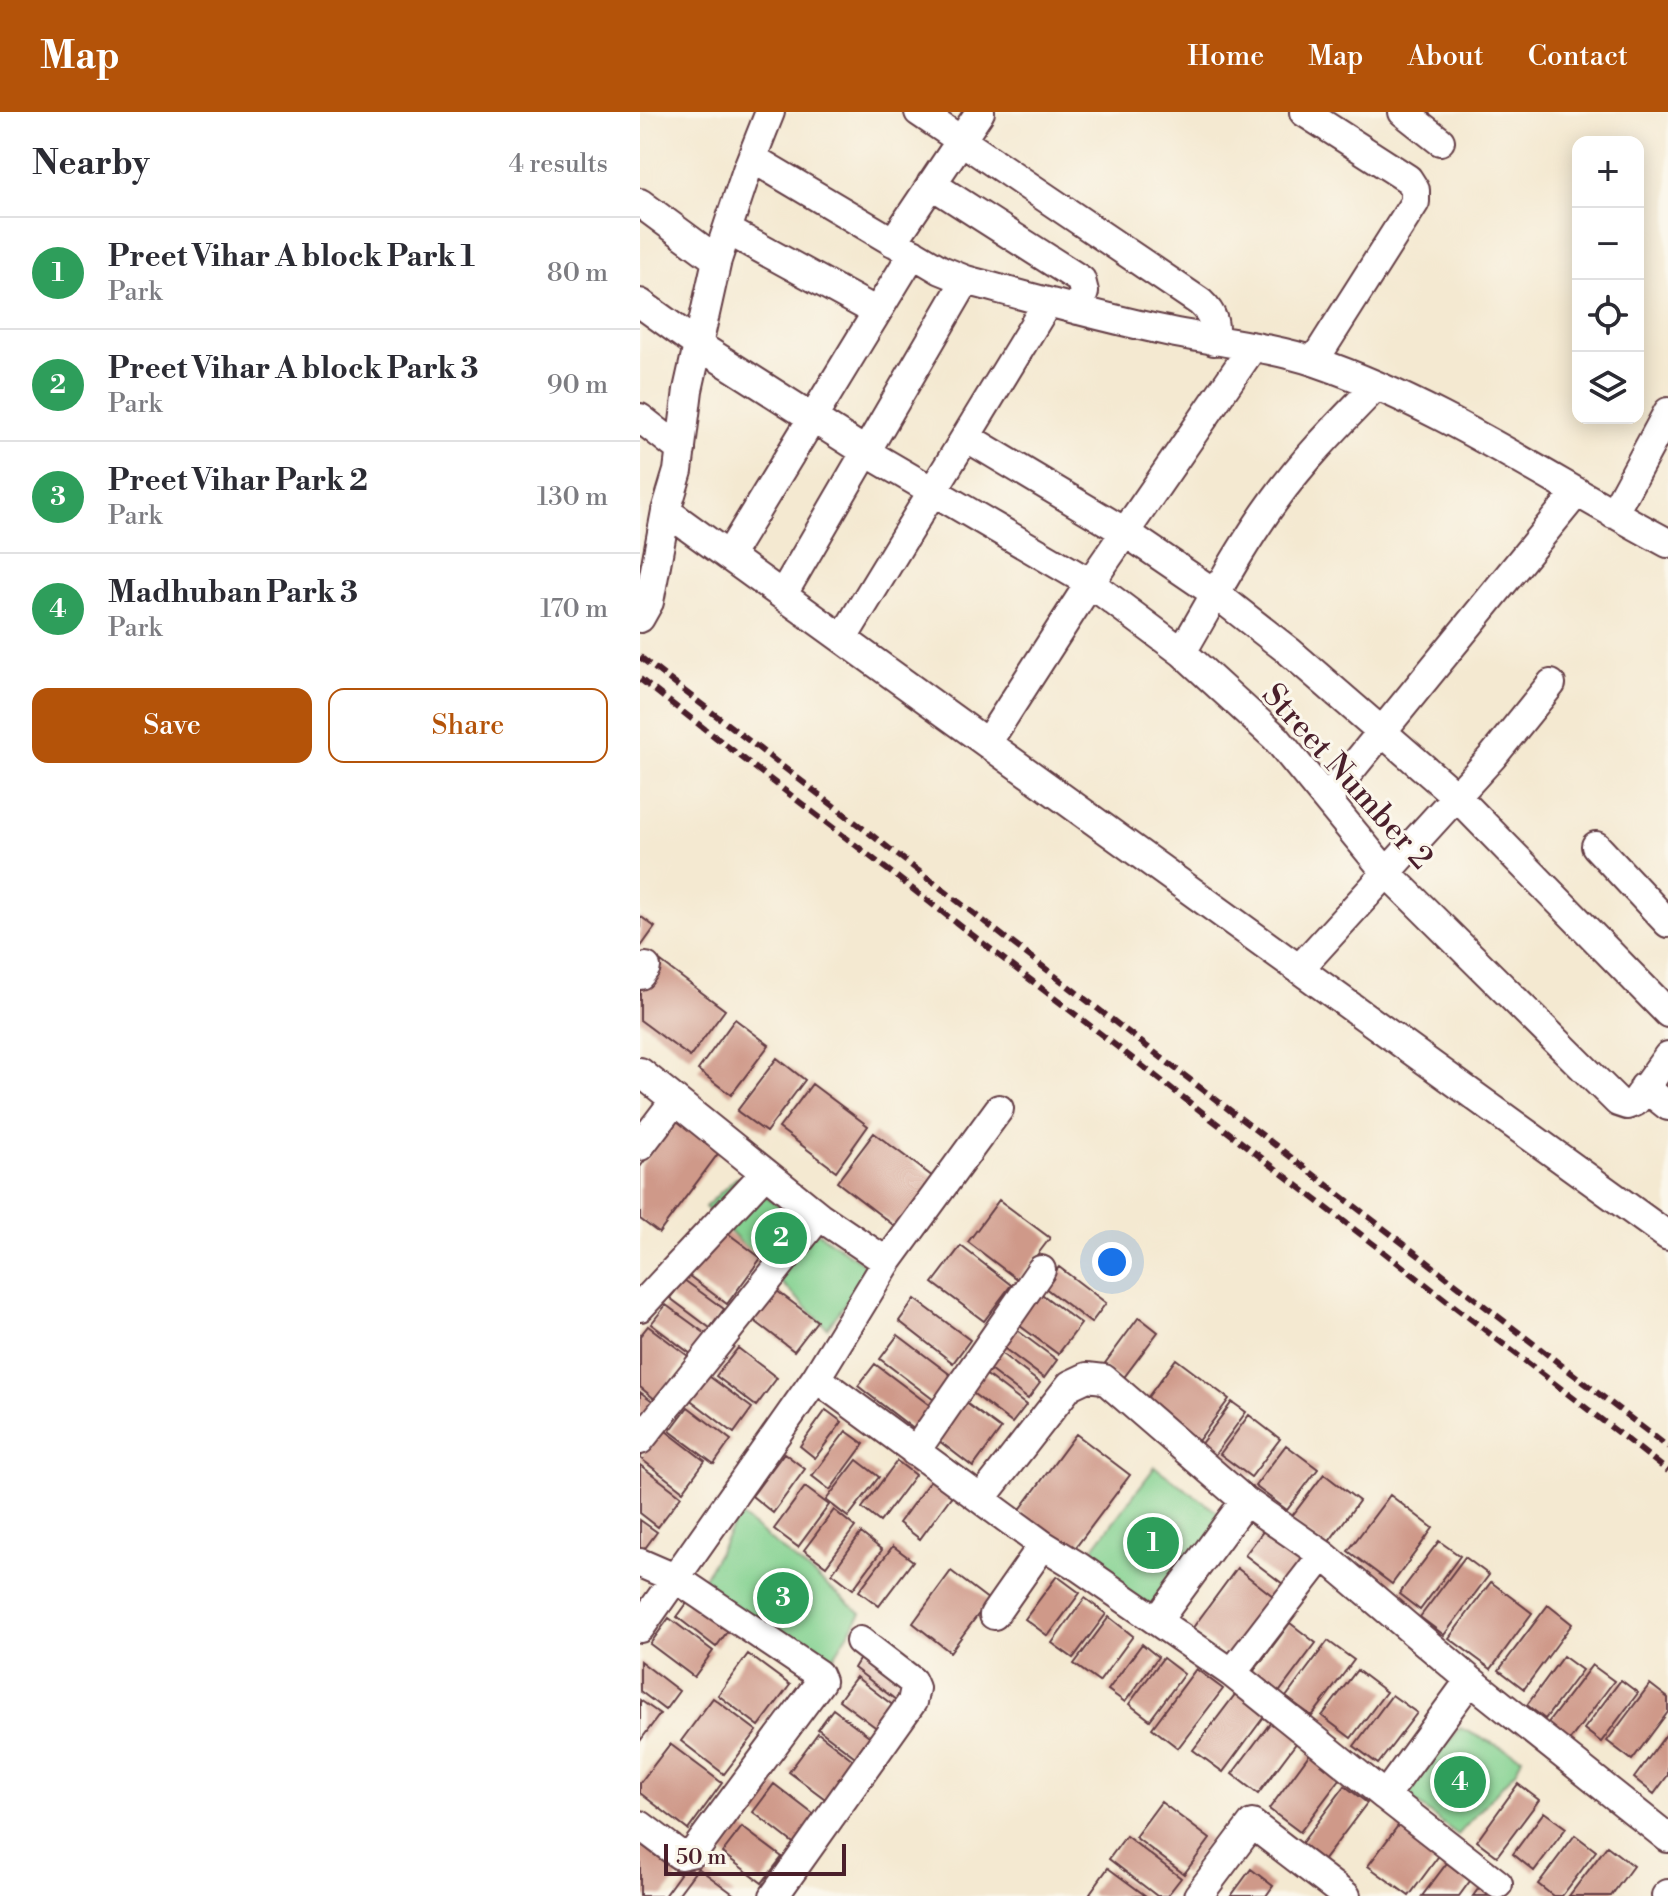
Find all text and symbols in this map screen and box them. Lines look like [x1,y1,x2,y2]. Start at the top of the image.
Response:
text: Map [40,33,120,80]
text: Home [1188,39,1264,74]
text: Map [1308,39,1363,74]
text: About [1407,39,1484,74]
text: Contact [1528,39,1628,74]
map controls [1572,136,1644,424]
button: + [1572,136,1644,208]
text: Nearby [32,143,150,185]
text: 4 results [509,148,608,180]
button: − [1572,208,1644,280]
text: Preet Vihar A block Park 1 [108,238,475,276]
text: 1 [52,257,64,289]
text: 80 m [547,257,608,289]
text: Park [108,276,162,308]
button: locate [1572,280,1644,352]
text: Preet Vihar A block Park 3 [108,350,479,388]
button: layers [1572,352,1644,424]
text: 2 [50,369,66,401]
text: 90 m [547,369,608,401]
text: Park [108,388,162,420]
text: Preet Vihar Park 2 [108,462,368,500]
text: 3 [50,481,66,513]
text: 130 m [537,481,608,513]
text: Park [108,500,162,532]
text: Madhuban Park 3 [108,574,358,612]
text: 4 [49,593,67,625]
text: 170 m [540,593,608,625]
text: Park [108,612,162,644]
street label: Street Number 2 [1253,675,1441,878]
button: Save [32,688,312,763]
button: Share [328,688,608,763]
pin: 2 [755,1208,807,1268]
your location [1092,1242,1132,1282]
pin: 1 [1127,1513,1179,1573]
pin: 3 [757,1568,809,1628]
pin: 4 [1434,1752,1486,1812]
scale bar [664,1840,846,1876]
text: 50 m [676,1844,727,1871]

